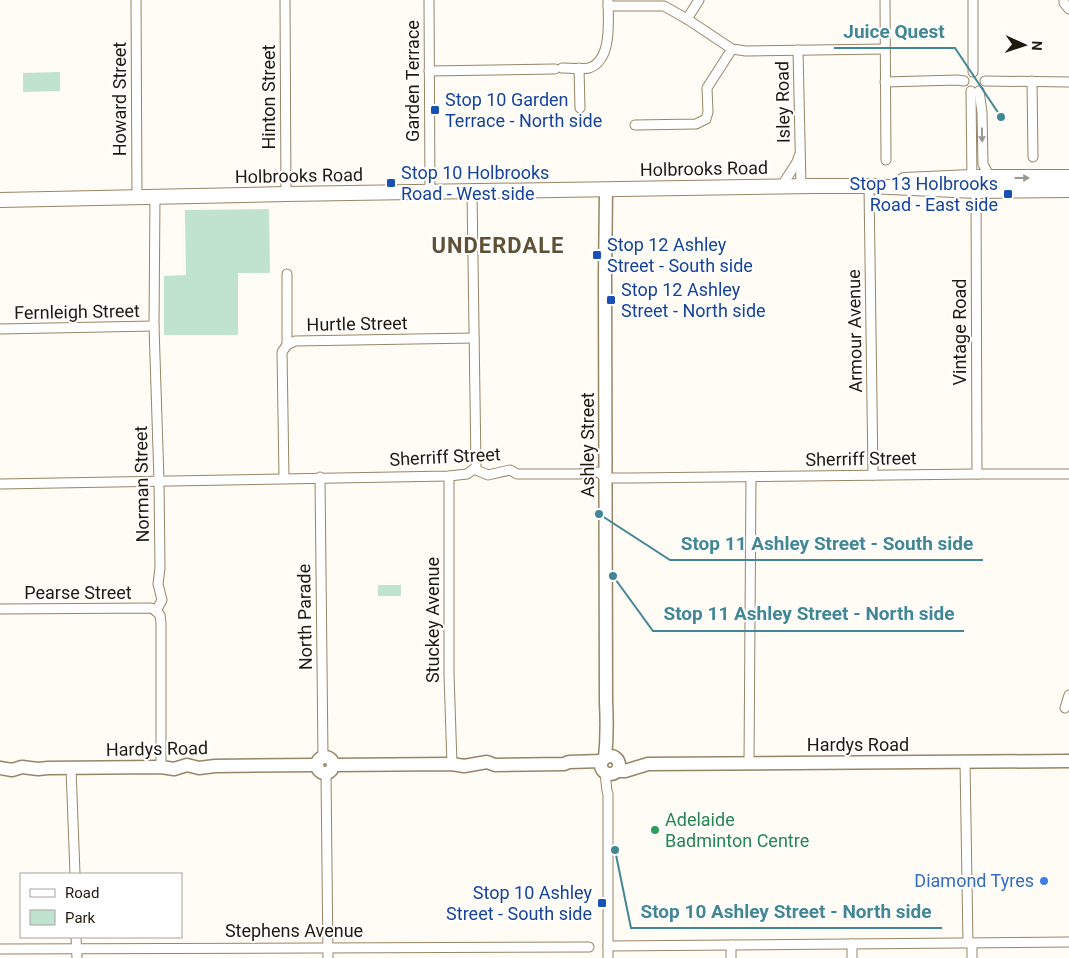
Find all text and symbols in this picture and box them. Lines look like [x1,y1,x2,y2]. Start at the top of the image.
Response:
callout: Juice Quest [834,14,955,48]
street label: Garden Terrace [402,20,423,142]
text: Juice Quest [843,20,945,43]
north arrow [999,20,1049,70]
text: N [1029,40,1045,51]
street label: Howard Street [109,42,130,156]
street label: Hinton Street [258,44,279,150]
street label: Isley Road [771,61,794,143]
place label: Stop 10 Garden Terrace - North side [445,89,602,131]
marker: Stop 10 Garden Terrace - North side [429,104,441,116]
one-way arrow [978,127,986,143]
street label: Holbrooks Road [640,157,768,180]
place label: Stop 10 Holbrooks Road - West side [401,162,549,204]
street label: Holbrooks Road [235,164,363,187]
place label: Stop 13 Holbrooks Road - East side [850,173,998,215]
one-way arrow [1014,174,1030,182]
marker: Stop 10 Holbrooks Road - West side [385,177,397,189]
marker: Stop 13 Holbrooks Road - East side [1002,188,1014,200]
district label: UNDERDALE [432,233,564,258]
place label: Stop 12 Ashley Street - South side [607,234,753,276]
marker: Stop 12 Ashley Street - South side [591,249,603,261]
street label: Armour Avenue [843,269,866,393]
place label: Stop 12 Ashley Street - North side [621,279,766,321]
street label: Vintage Road [949,279,970,385]
marker: Stop 12 Ashley Street - North side [605,294,617,306]
street label: Fernleigh Street [14,300,140,323]
street label: Hurtle Street [306,312,408,335]
street label: Ashley Street [577,392,598,498]
street label: Norman Street [130,425,153,543]
street label: Sherriff Street [389,443,501,470]
street label: Sherriff Street [805,447,917,470]
callout: Stop 11 Ashley Street - South side [670,526,983,560]
text: Stop 11 Ashley Street - South side [681,532,973,555]
street label: Stuckey Avenue [422,557,443,683]
street label: North Parade [293,564,316,670]
street label: Pearse Street [24,582,132,603]
callout: Stop 11 Ashley Street - North side [653,597,964,631]
text: Stop 11 Ashley Street - North side [663,602,955,625]
street label: Hardys Road [807,734,909,755]
street label: Hardys Road [106,737,208,760]
place label: Adelaide Badminton Centre [665,809,809,851]
marker: Adelaide Badminton Centre [649,824,661,836]
place label: Diamond Tyres [914,870,1034,891]
legend [20,873,182,938]
marker: Diamond Tyres [1038,875,1050,887]
place label: Stop 10 Ashley Street - South side [446,882,592,924]
text: Road [65,884,99,902]
callout: Stop 10 Ashley Street - North side [631,894,942,928]
marker: Stop 10 Ashley Street - South side [596,897,608,909]
text: Stop 10 Ashley Street - North side [640,900,932,923]
text: Park [65,909,96,927]
street label: Stephens Avenue [225,920,363,941]

